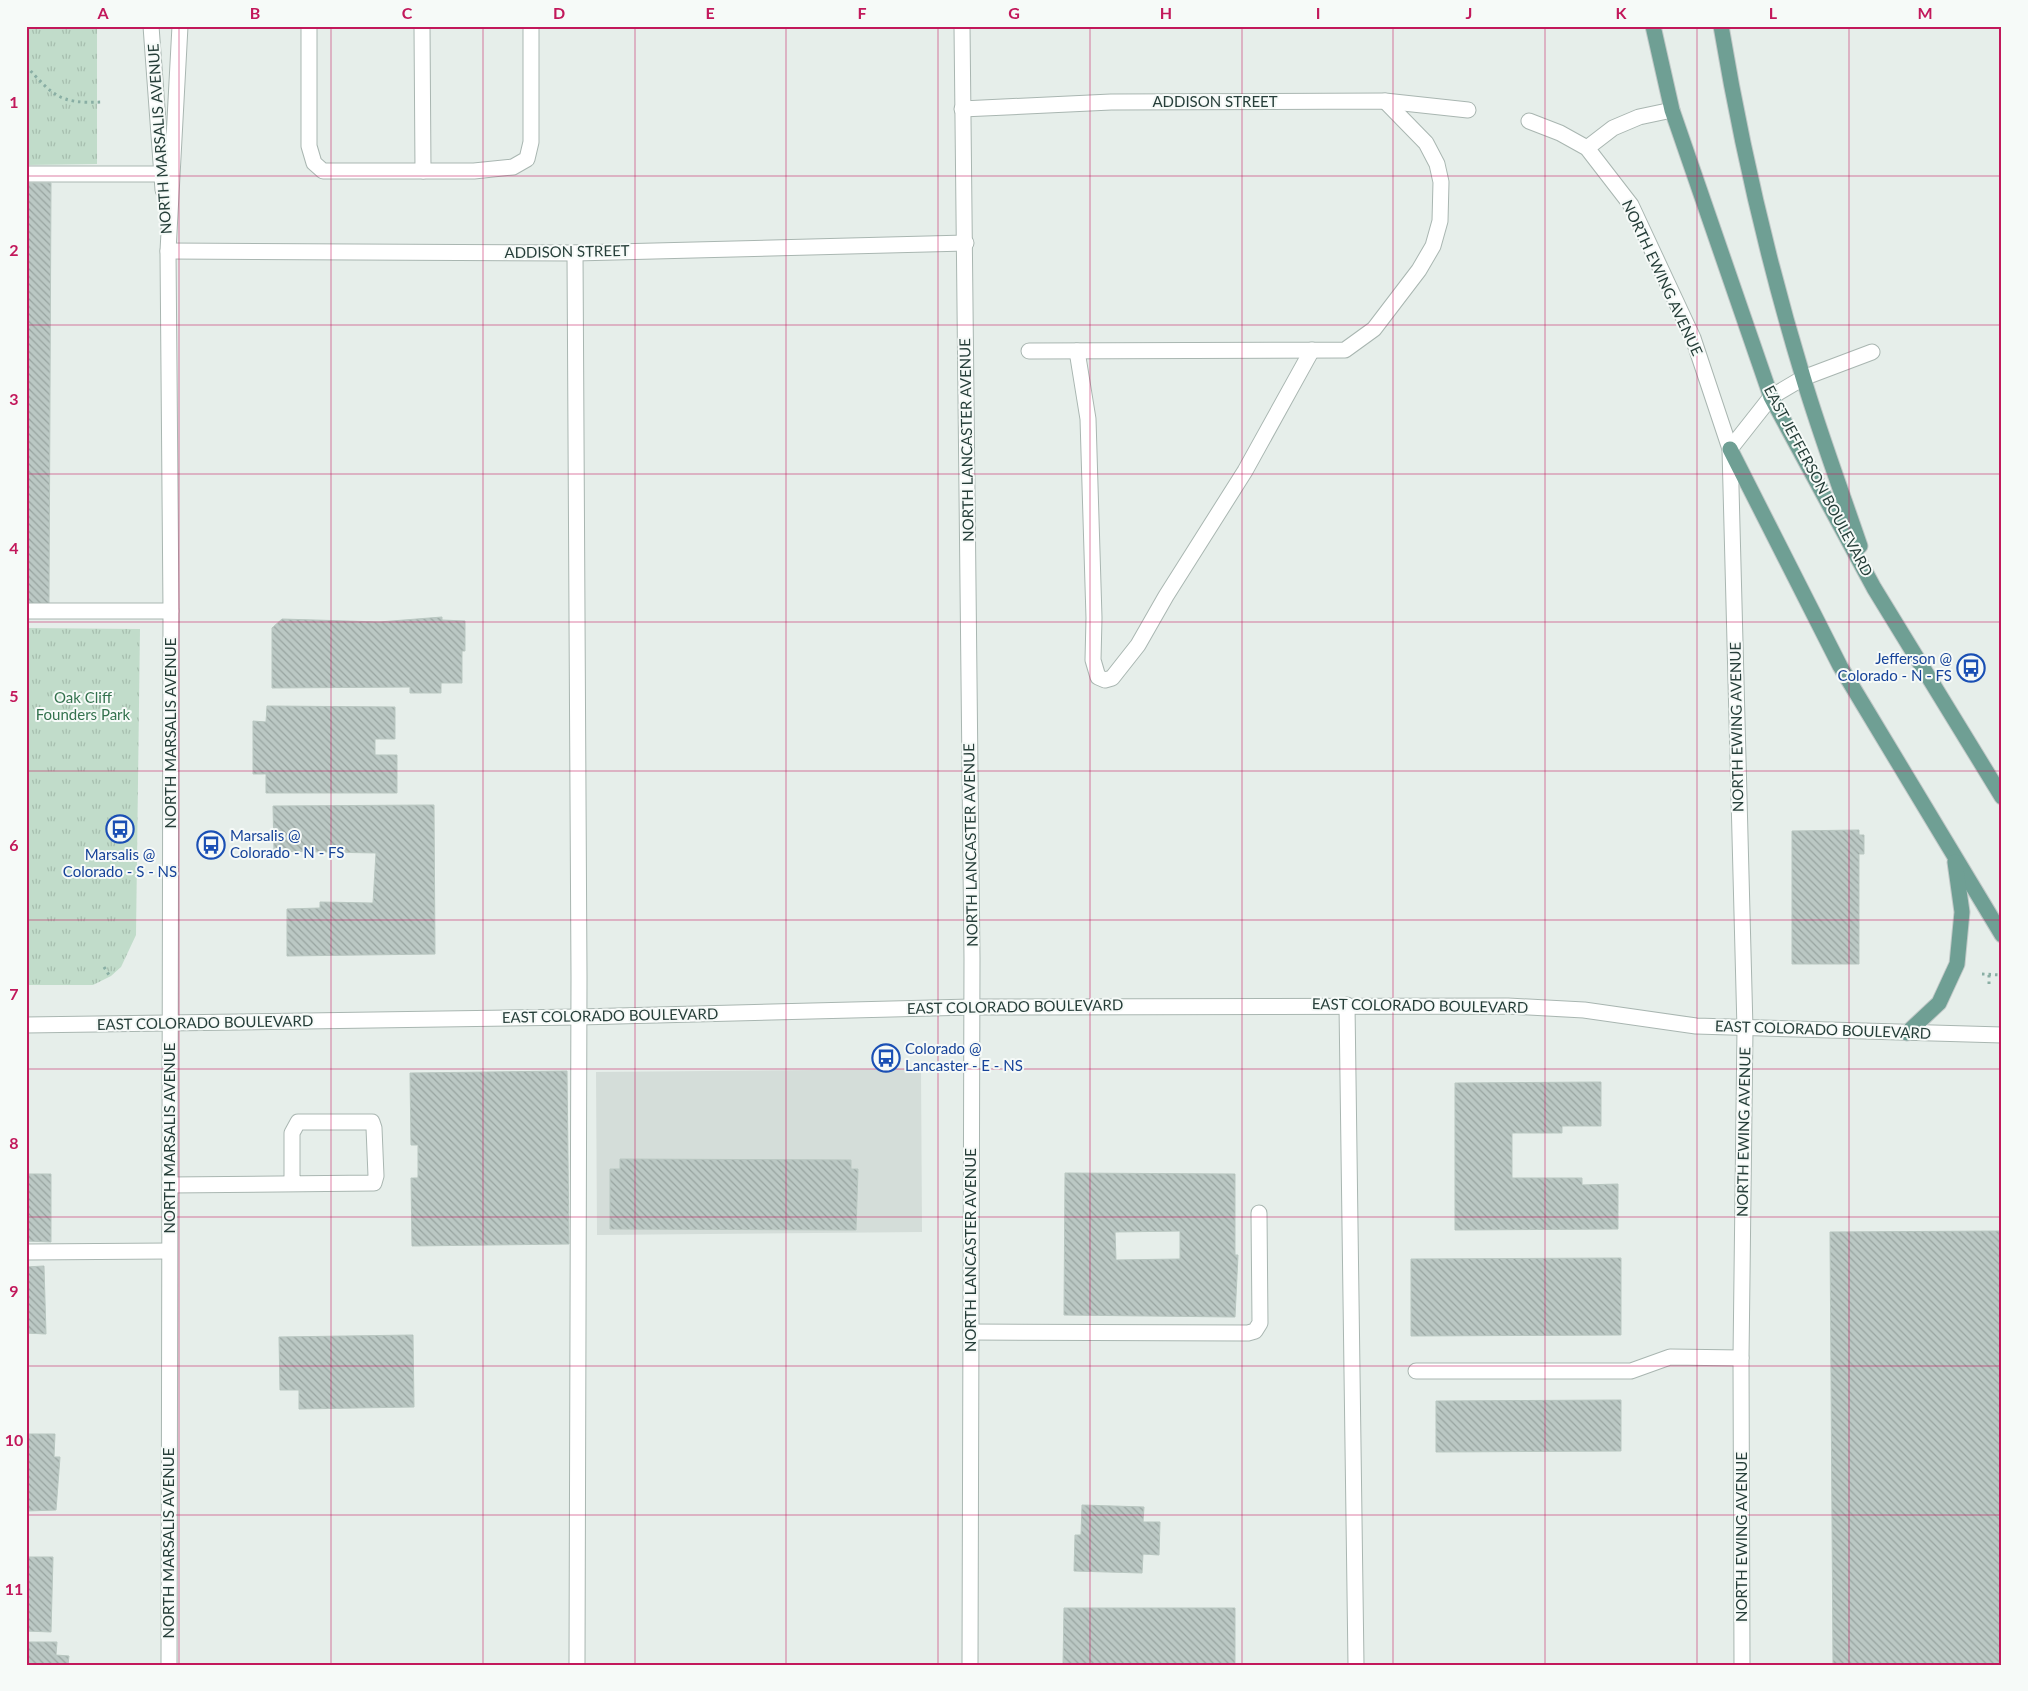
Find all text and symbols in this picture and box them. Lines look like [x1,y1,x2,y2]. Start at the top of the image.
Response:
text: A [96,3,109,22]
text: B [250,3,260,22]
text: C [402,3,413,22]
text: D [553,3,565,22]
text: E [705,3,715,22]
text: F [857,3,867,22]
text: G [1008,3,1020,22]
text: H [1160,3,1172,22]
text: I [1316,3,1320,22]
text: J [1466,3,1472,22]
text: K [1616,3,1628,22]
text: L [1769,3,1778,22]
text: M [1917,3,1933,22]
street label: NORTH MARSALIS AVENUE [143,43,175,235]
text: 1 [9,92,19,111]
street label: ADDISON STREET [1152,92,1278,110]
street label: NORTH EWING AVENUE [1619,197,1707,358]
text: 2 [9,240,19,259]
street label: ADDISON STREET [504,241,630,261]
street label: NORTH LANCASTER AVENUE [955,338,977,542]
street label: EAST JEFFERSON BOULEVARD [1761,382,1877,579]
text: 3 [9,389,19,408]
text: 4 [9,538,19,557]
street label: NORTH MARSALIS AVENUE [161,638,179,828]
street label: NORTH EWING AVENUE [1726,642,1746,812]
place label: Jefferson @ Colorado - N - FS [1838,649,1952,684]
bus stop icon: Jefferson @ Colorado - N - FS [1956,653,1986,683]
text: 5 [9,686,19,705]
park label: Oak Cliff Founders Park [36,688,131,723]
street label: NORTH LANCASTER AVENUE [959,743,981,947]
bus stop icon: Marsalis @ Colorado - S - NS [105,814,135,844]
place label: Marsalis @ Colorado - N - FS [230,826,344,861]
bus stop icon: Marsalis @ Colorado - N - FS [196,830,226,860]
text: 6 [9,835,19,854]
place label: Marsalis @ Colorado - S - NS [63,845,177,880]
text: 7 [9,984,19,1003]
street label: EAST COLORADO BOULEVARD [1312,994,1528,1016]
street label: EAST COLORADO BOULEVARD [907,995,1123,1017]
street label: EAST COLORADO BOULEVARD [502,1004,718,1026]
street label: EAST COLORADO BOULEVARD [97,1011,313,1033]
street label: EAST COLORADO BOULEVARD [1715,1016,1932,1042]
place label: Colorado @ Lancaster - E - NS [905,1039,1023,1074]
street label: NORTH MARSALIS AVENUE [160,1043,178,1233]
bus stop icon: Colorado @ Lancaster - E - NS [871,1043,901,1073]
street label: NORTH EWING AVENUE [1733,1047,1753,1217]
text: 8 [9,1133,19,1152]
street label: NORTH LANCASTER AVENUE [961,1148,979,1352]
text: 9 [9,1281,19,1300]
text: 10 [5,1430,23,1449]
street label: NORTH MARSALIS AVENUE [159,1448,177,1638]
street label: NORTH EWING AVENUE [1732,1452,1750,1622]
text: 11 [5,1579,23,1598]

